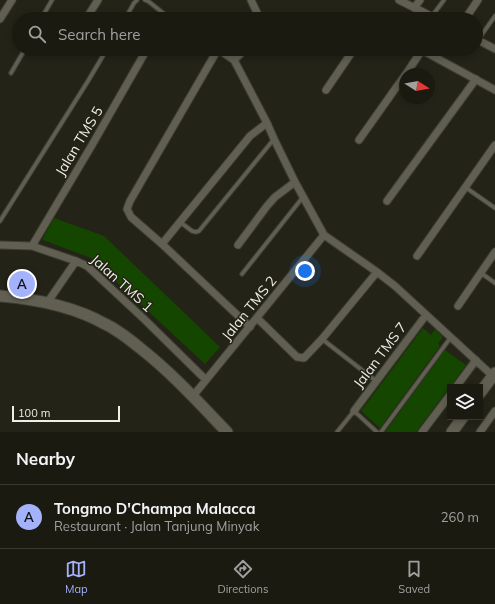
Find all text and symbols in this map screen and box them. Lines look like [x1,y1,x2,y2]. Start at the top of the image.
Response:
search box [12,12,483,56]
icon: search [26,23,48,45]
text: Search here [58,25,140,44]
north arrow [399,68,435,104]
street label: Jalan TMS 5 [51,103,107,179]
street label: Jalan TMS 1 [87,250,157,316]
your location [295,261,315,281]
pin: A [9,269,35,299]
street label: Jalan TMS 2 [218,272,280,344]
street label: Jalan TMS 7 [349,318,411,392]
map controls [447,384,483,420]
button: layers [447,384,483,420]
scale bar [12,404,120,423]
text: 100 m [18,406,50,420]
text: Nearby [16,448,75,469]
text: Tongmo D'Champa Malacca [54,499,256,518]
text: A [24,509,34,525]
text: 260 m [441,509,479,525]
text: Restaurant · Jalan Tanjung Minyak [54,518,259,534]
tab: Map [65,558,88,596]
tab: Directions [218,558,268,596]
tab: Saved [398,558,430,596]

